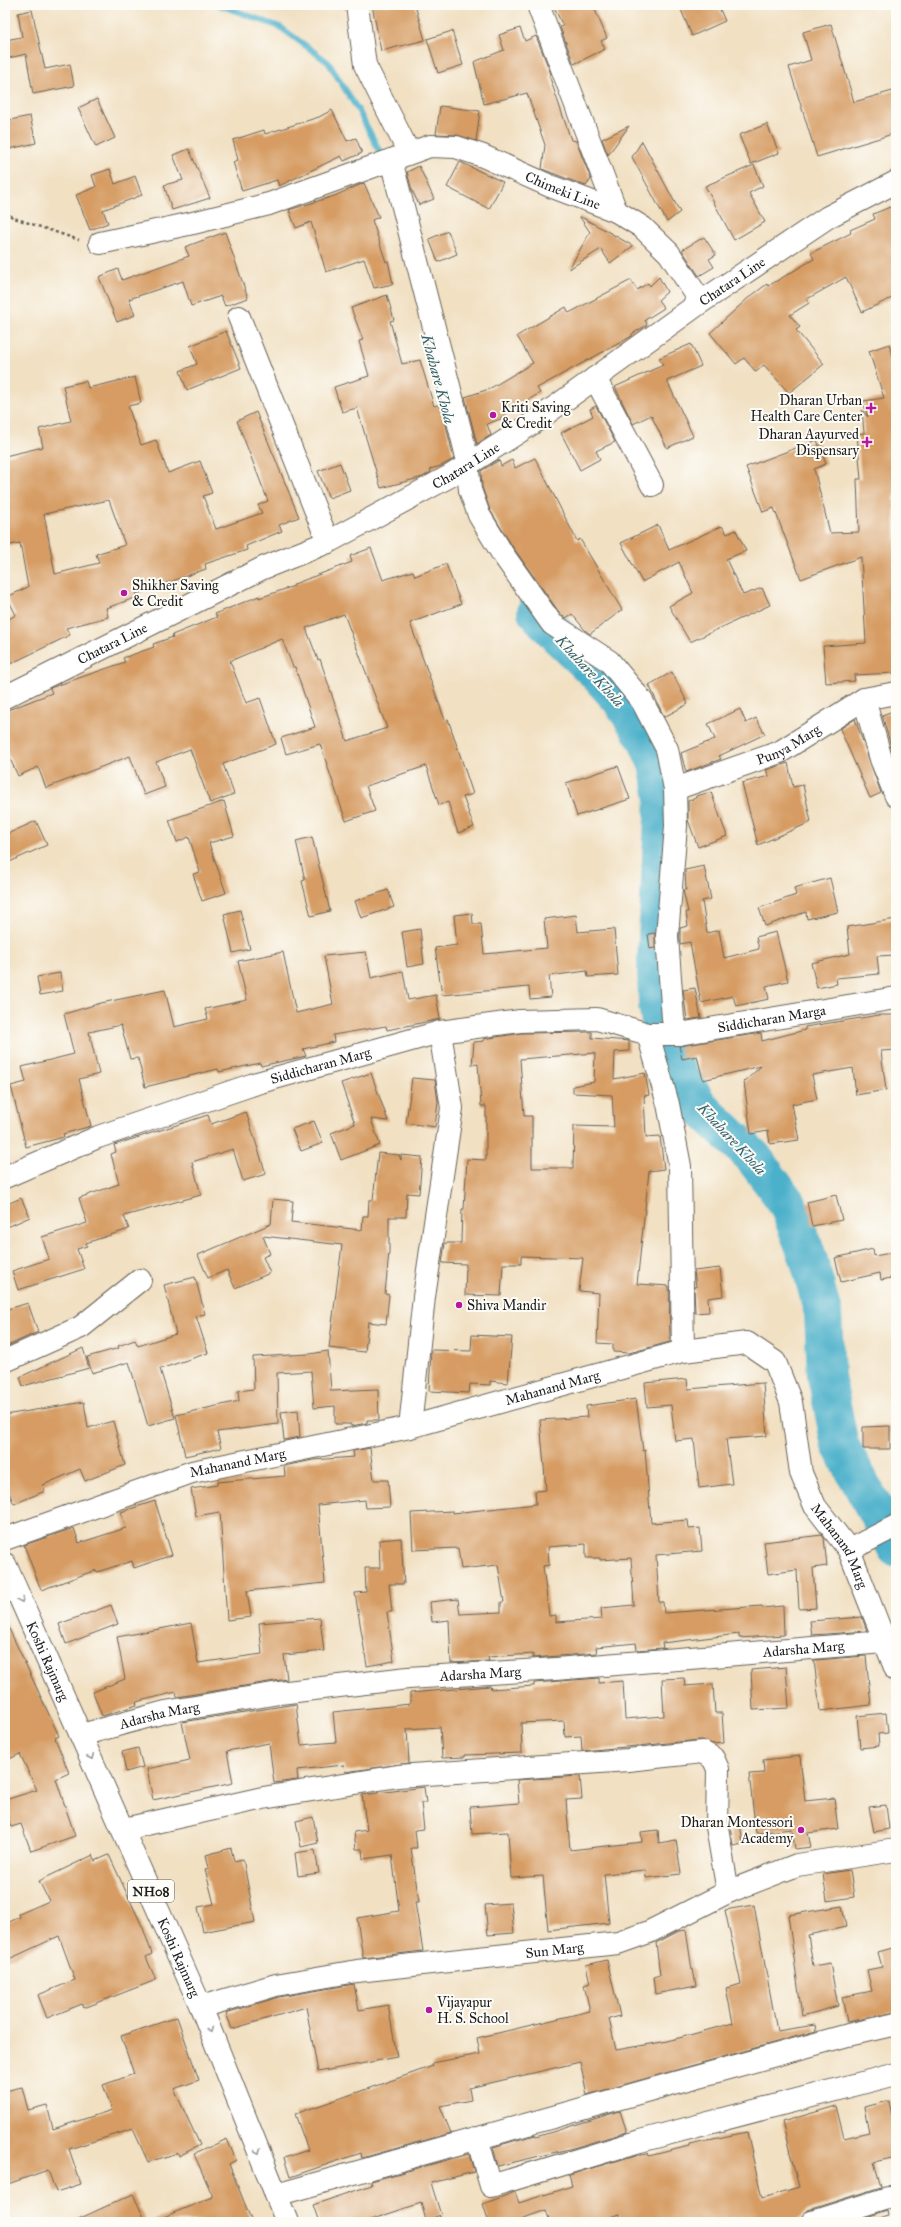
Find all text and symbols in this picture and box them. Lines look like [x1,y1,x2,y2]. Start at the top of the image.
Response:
street label: Chimeki Line [522,168,603,213]
street label: Chatara Line [696,253,769,310]
water label: Khahare Khola [417,331,459,426]
place label: Dharan Urban Health Care Center [750,392,863,425]
place label: Kriti Saving & Credit [501,399,571,432]
marker: Dharan Urban Health Care Center [865,402,877,414]
marker: Kriti Saving & Credit [488,410,498,420]
place label: Dharan Aayurved Dispensary [759,426,859,459]
marker: Dharan Aayurved Dispensary [862,437,872,447]
street label: Chatara Line [429,439,503,493]
place label: Shikher Saving & Credit [132,577,219,610]
marker: Shikher Saving & Credit [119,588,129,598]
street label: Chatara Line [75,619,150,668]
water label: Khahare Khola [551,630,628,711]
street label: Punya Marg [754,721,824,769]
street label: Siddicharan Marga [717,1002,827,1036]
street label: Siddicharan Marg [269,1044,373,1088]
water label: Khahare Khola [693,1098,770,1179]
place label: Shiva Mandir [467,1297,547,1314]
marker: Shiva Mandir [454,1300,464,1310]
street label: Mahanand Marg [503,1366,602,1409]
street label: Mahanand Marg [188,1445,287,1481]
street label: Mahanand Marg [807,1500,871,1591]
one-way arrow [16,1596,24,1603]
street label: Koshi Rajmarg [22,1619,73,1704]
street label: Adarsha Marg [761,1637,845,1661]
street label: Adarsha Marg [438,1663,522,1685]
street label: Adarsha Marg [117,1698,201,1733]
one-way arrow [86,1753,94,1760]
place label: Dharan Montessori Academy [680,1814,793,1847]
marker: Dharan Montessori Academy [796,1825,806,1835]
road number: NH08 [128,1880,174,1902]
street label: Koshi Rajmarg [153,1915,204,2000]
street label: Sun Marg [525,1939,585,1962]
place label: Vijayapur H. S. School [436,1994,509,2027]
marker: Vijayapur H. S. School [424,2005,434,2015]
one-way arrow [206,2027,214,2034]
one-way arrow [254,2147,262,2154]

